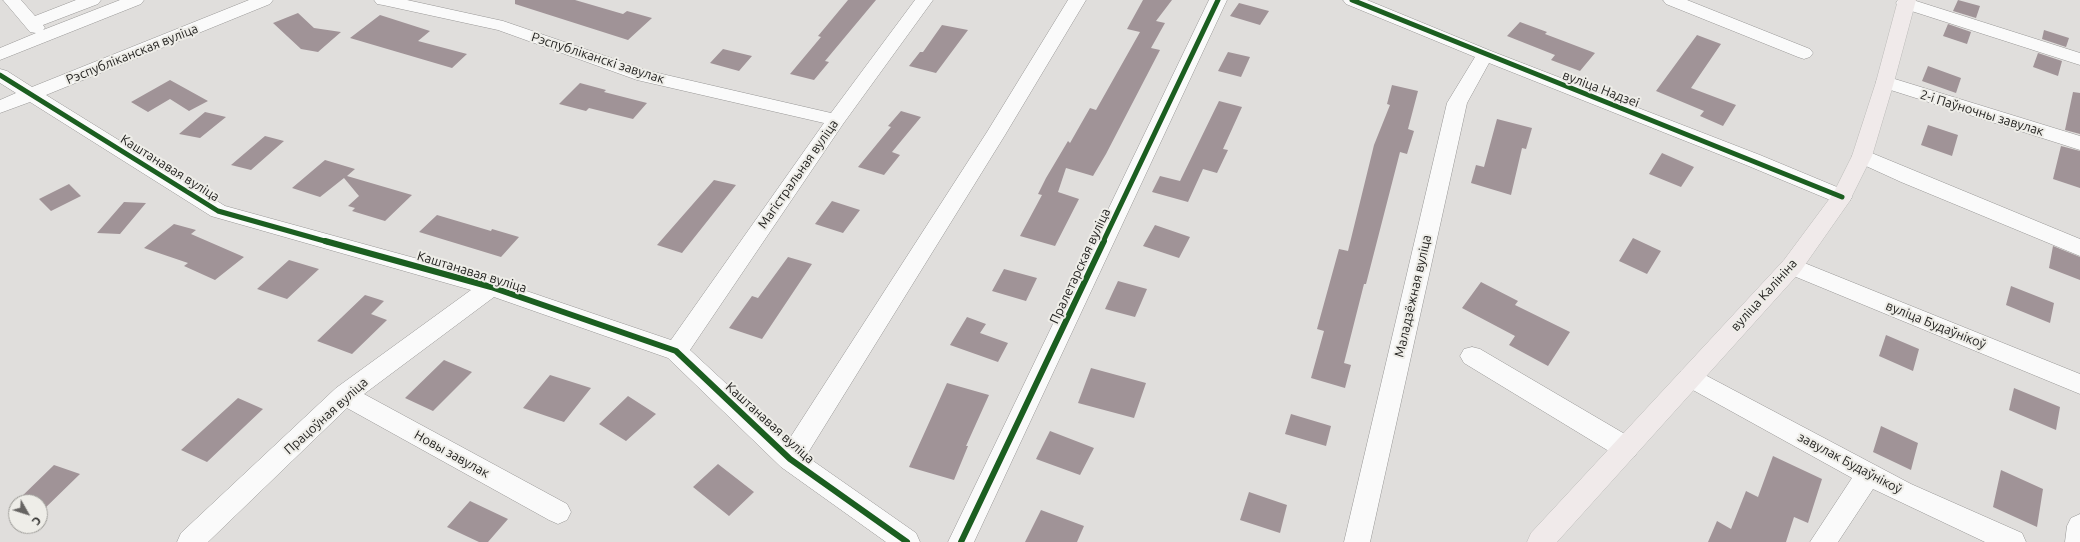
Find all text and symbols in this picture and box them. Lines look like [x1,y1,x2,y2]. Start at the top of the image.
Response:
street label: Рэспубліканская вуліца [64,20,200,88]
street label: Рэспубліканскі завулак [529,29,667,87]
street label: вуліца Надзеі [1560,67,1642,111]
street label: 2-і Паўночны завулак [1918,87,2046,139]
street label: Магістральная вуліца [754,117,842,231]
street label: Каштанавая вуліца [118,131,222,205]
street label: Пралетарская вуліца [1046,206,1114,326]
street label: Маладзёжная вуліца [1391,233,1435,359]
street label: Каштанавая вуліца [415,248,529,296]
street label: вуліца Калініна [1728,256,1800,334]
street label: вуліца Будаўнікоў [1884,298,1988,352]
street label: Працоўная вуліца [281,374,371,458]
street label: Каштанавая вуліца [722,379,818,467]
street label: Новы завулак [412,427,492,481]
street label: завулак Будаўнікоў [1795,429,1905,497]
north arrow [8,494,48,534]
text: С [30,514,43,527]

